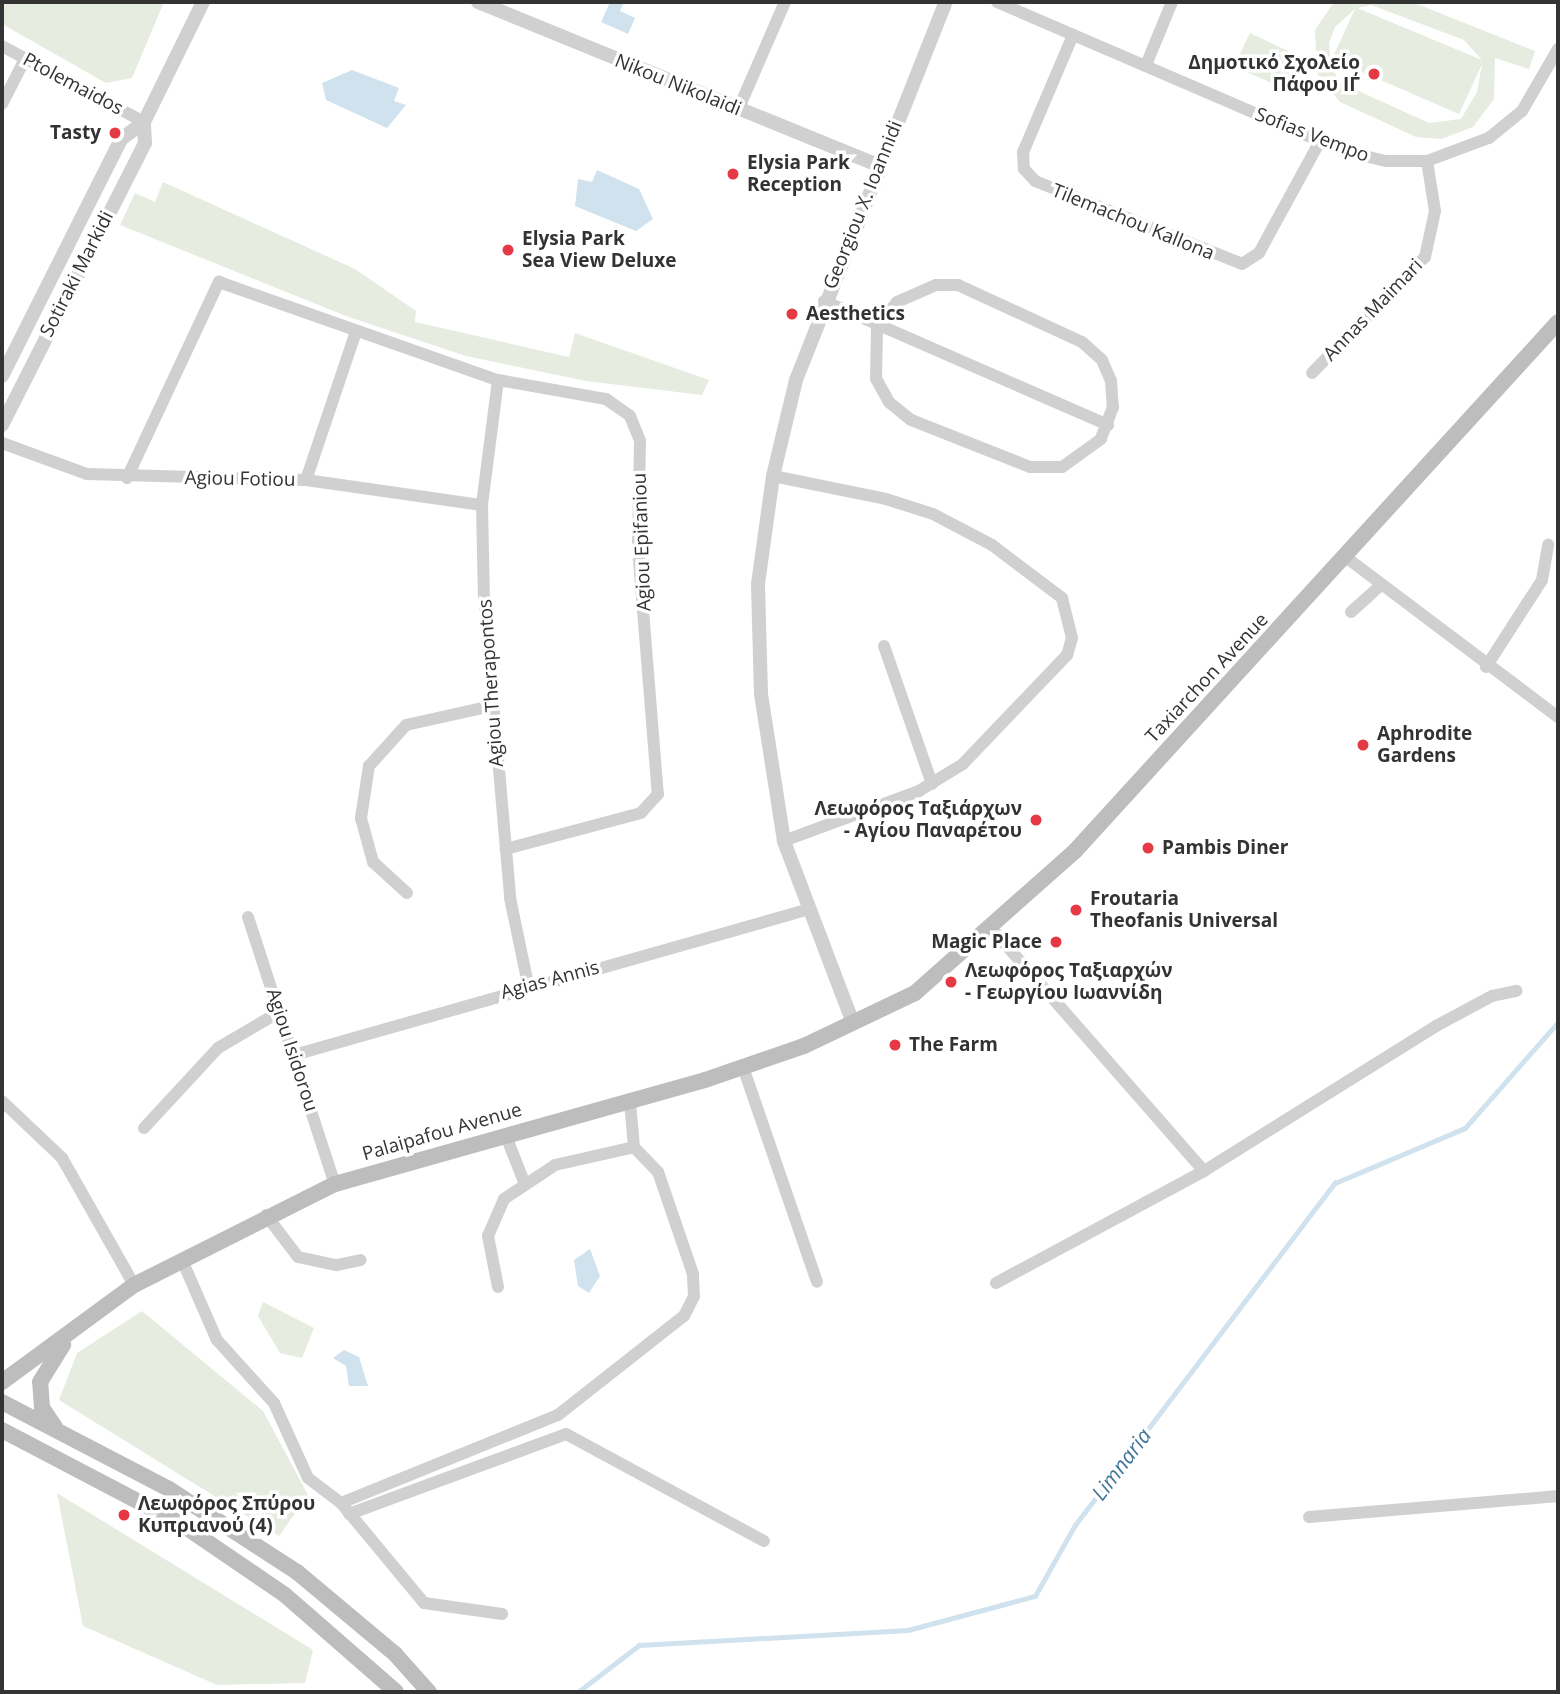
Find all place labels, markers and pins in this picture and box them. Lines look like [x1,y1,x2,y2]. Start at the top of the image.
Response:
place label: Δημοτικό Σχολείο Πάφου ΙΓ΄ [1188,52,1360,96]
marker: Δημοτικό Σχολείο Πάφου ΙΓ΄ [1366,66,1382,82]
place label: Tasty [50,122,101,144]
marker: Tasty [107,125,123,141]
place label: Elysia Park Reception [747,152,850,196]
marker: Elysia Park Reception [725,166,741,182]
place label: Elysia Park Sea View Deluxe [522,228,676,272]
marker: Elysia Park Sea View Deluxe [500,242,516,258]
place label: Aesthetics [806,303,905,325]
marker: Aesthetics [784,306,800,322]
place label: Aphrodite Gardens [1377,723,1472,767]
marker: Aphrodite Gardens [1355,737,1371,753]
place label: Λεωφόρος Ταξιάρχων - Αγίου Παναρέτου [815,798,1022,842]
marker: Λεωφόρος Ταξιάρχων - Αγίου Παναρέτου [1028,812,1044,828]
place label: Pambis Diner [1162,837,1288,859]
marker: Pambis Diner [1140,840,1156,856]
place label: Froutaria Theofanis Universal [1090,888,1278,932]
marker: Froutaria Theofanis Universal [1068,902,1084,918]
place label: Magic Place [931,931,1042,953]
marker: Magic Place [1048,934,1064,950]
place label: Λεωφόρος Ταξιαρχών - Γεωργίου Ιωαννίδη [965,960,1172,1004]
marker: Λεωφόρος Ταξιαρχών - Γεωργίου Ιωαννίδη [943,974,959,990]
place label: The Farm [909,1034,998,1056]
marker: The Farm [887,1037,903,1053]
place label: Λεωφόρος Σπύρου Κυπριανού (4) [138,1493,315,1537]
marker: Λεωφόρος Σπύρου Κυπριανού (4) [116,1507,132,1523]

